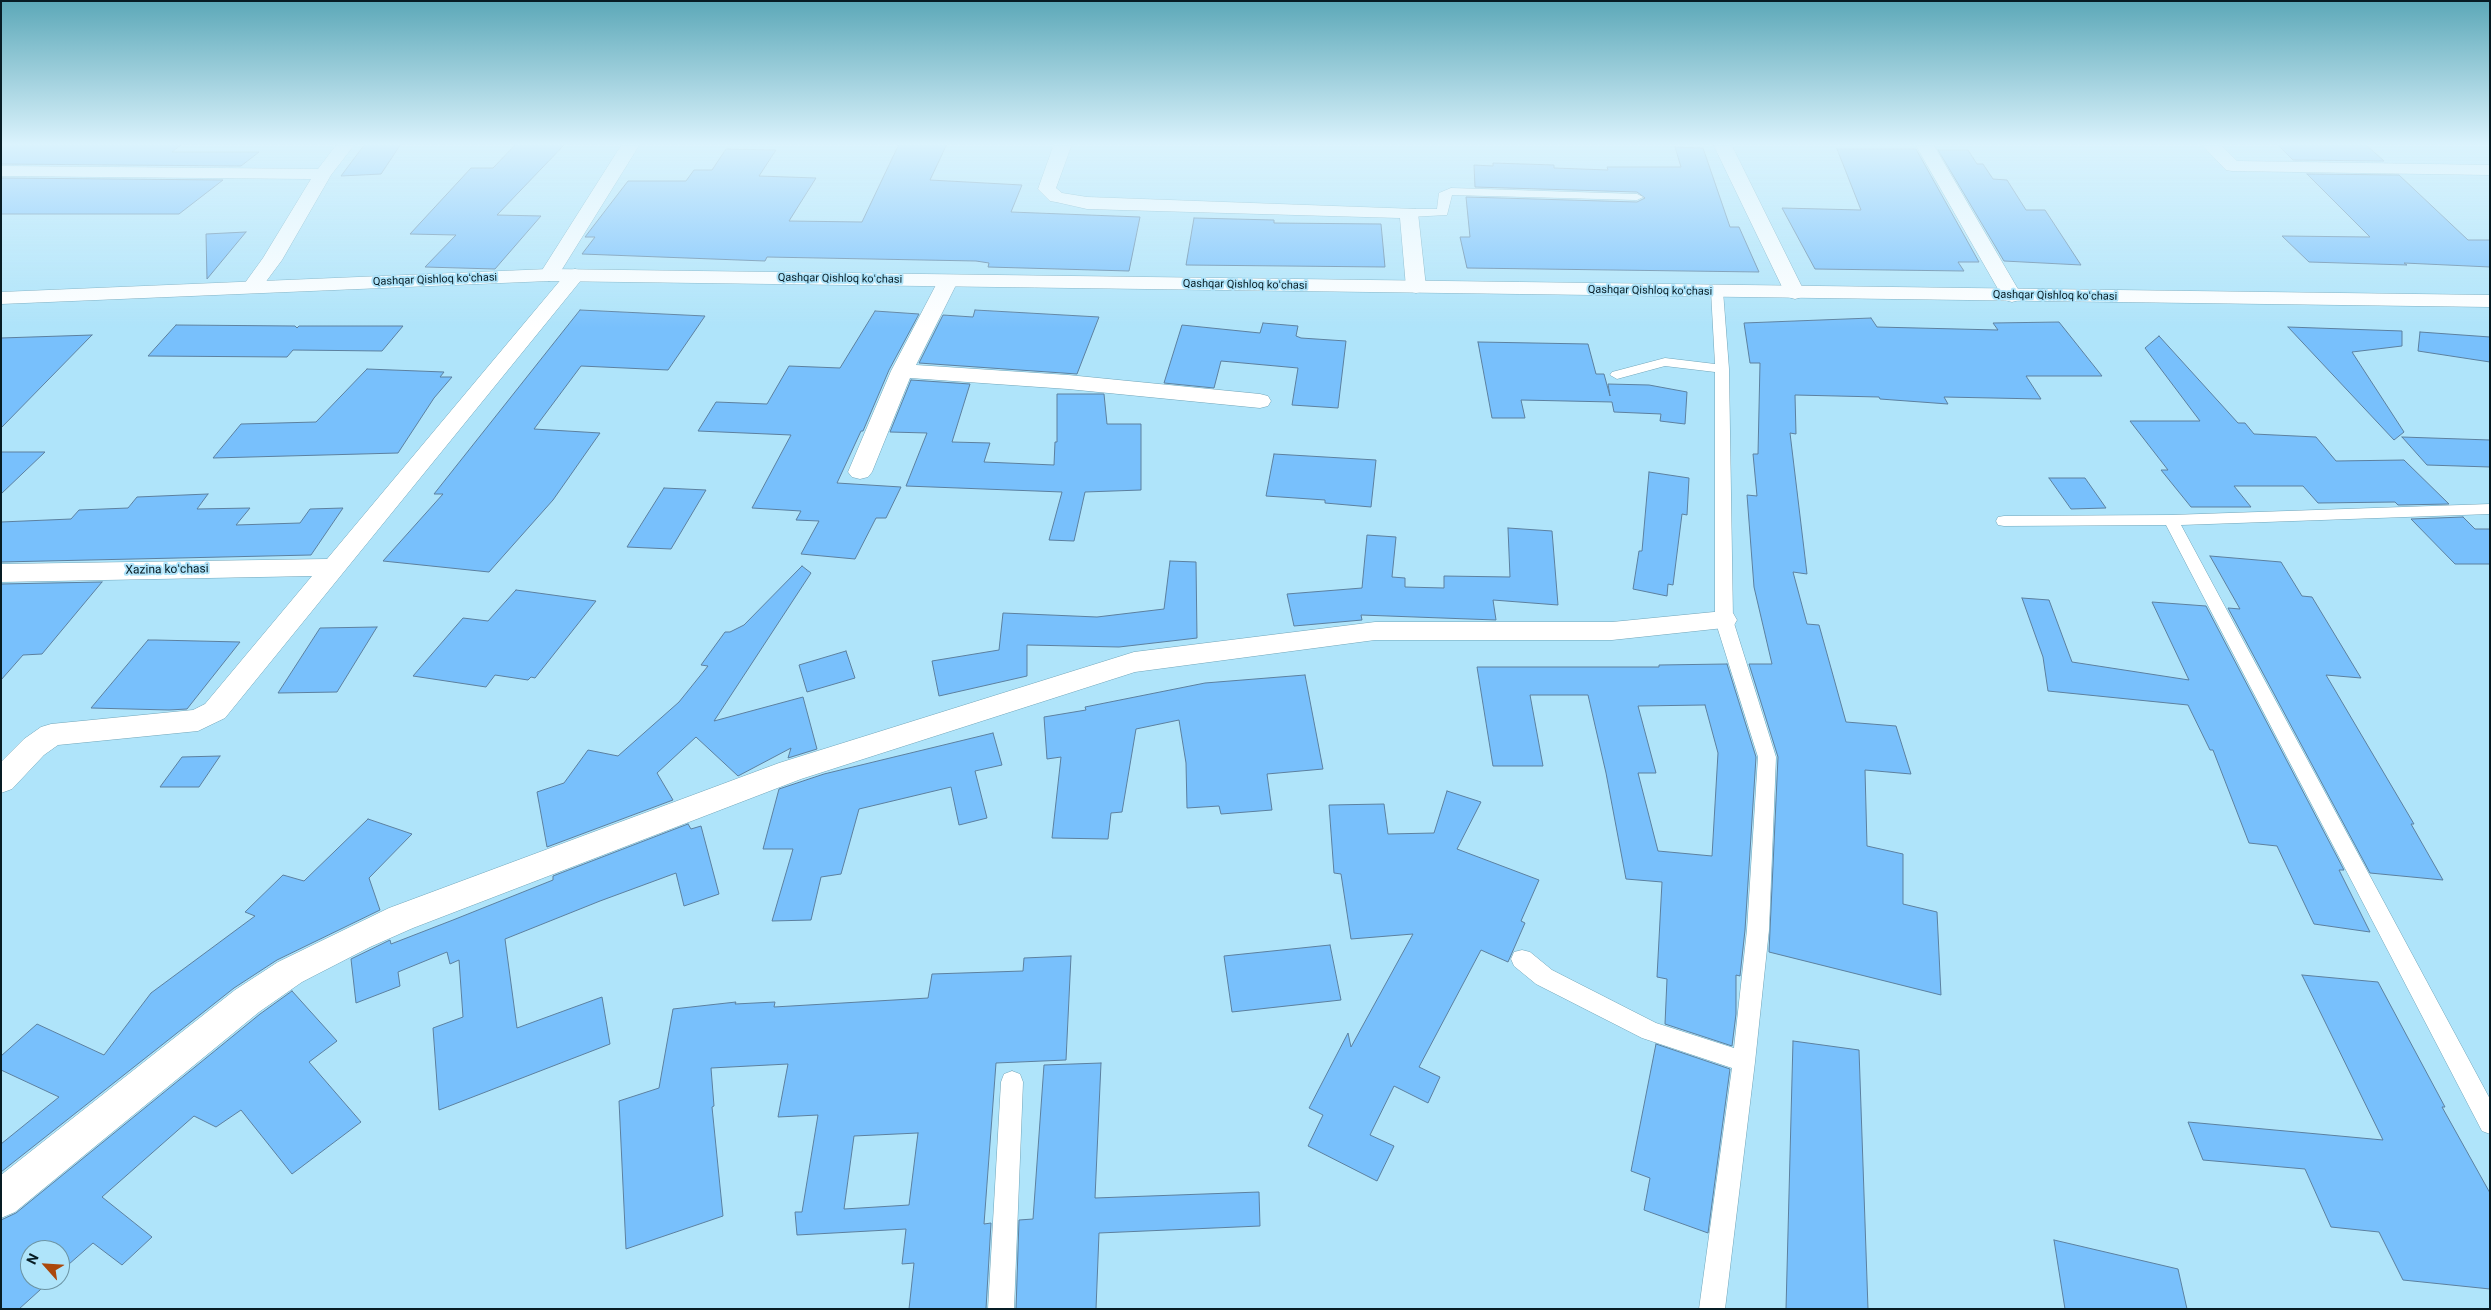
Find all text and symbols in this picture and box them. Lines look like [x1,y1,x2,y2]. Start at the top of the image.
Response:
street label: Qashqar Qishloq koʻchasi [373,271,497,289]
street label: Qashqar Qishloq koʻchasi [778,271,902,287]
street label: Qashqar Qishloq koʻchasi [1183,277,1307,293]
street label: Qashqar Qishloq koʻchasi [1588,283,1712,299]
street label: Qashqar Qishloq koʻchasi [1993,288,2117,304]
street label: Xazina koʻchasi [125,562,209,578]
north arrow [20,1240,70,1290]
text: N [23,1251,42,1267]

